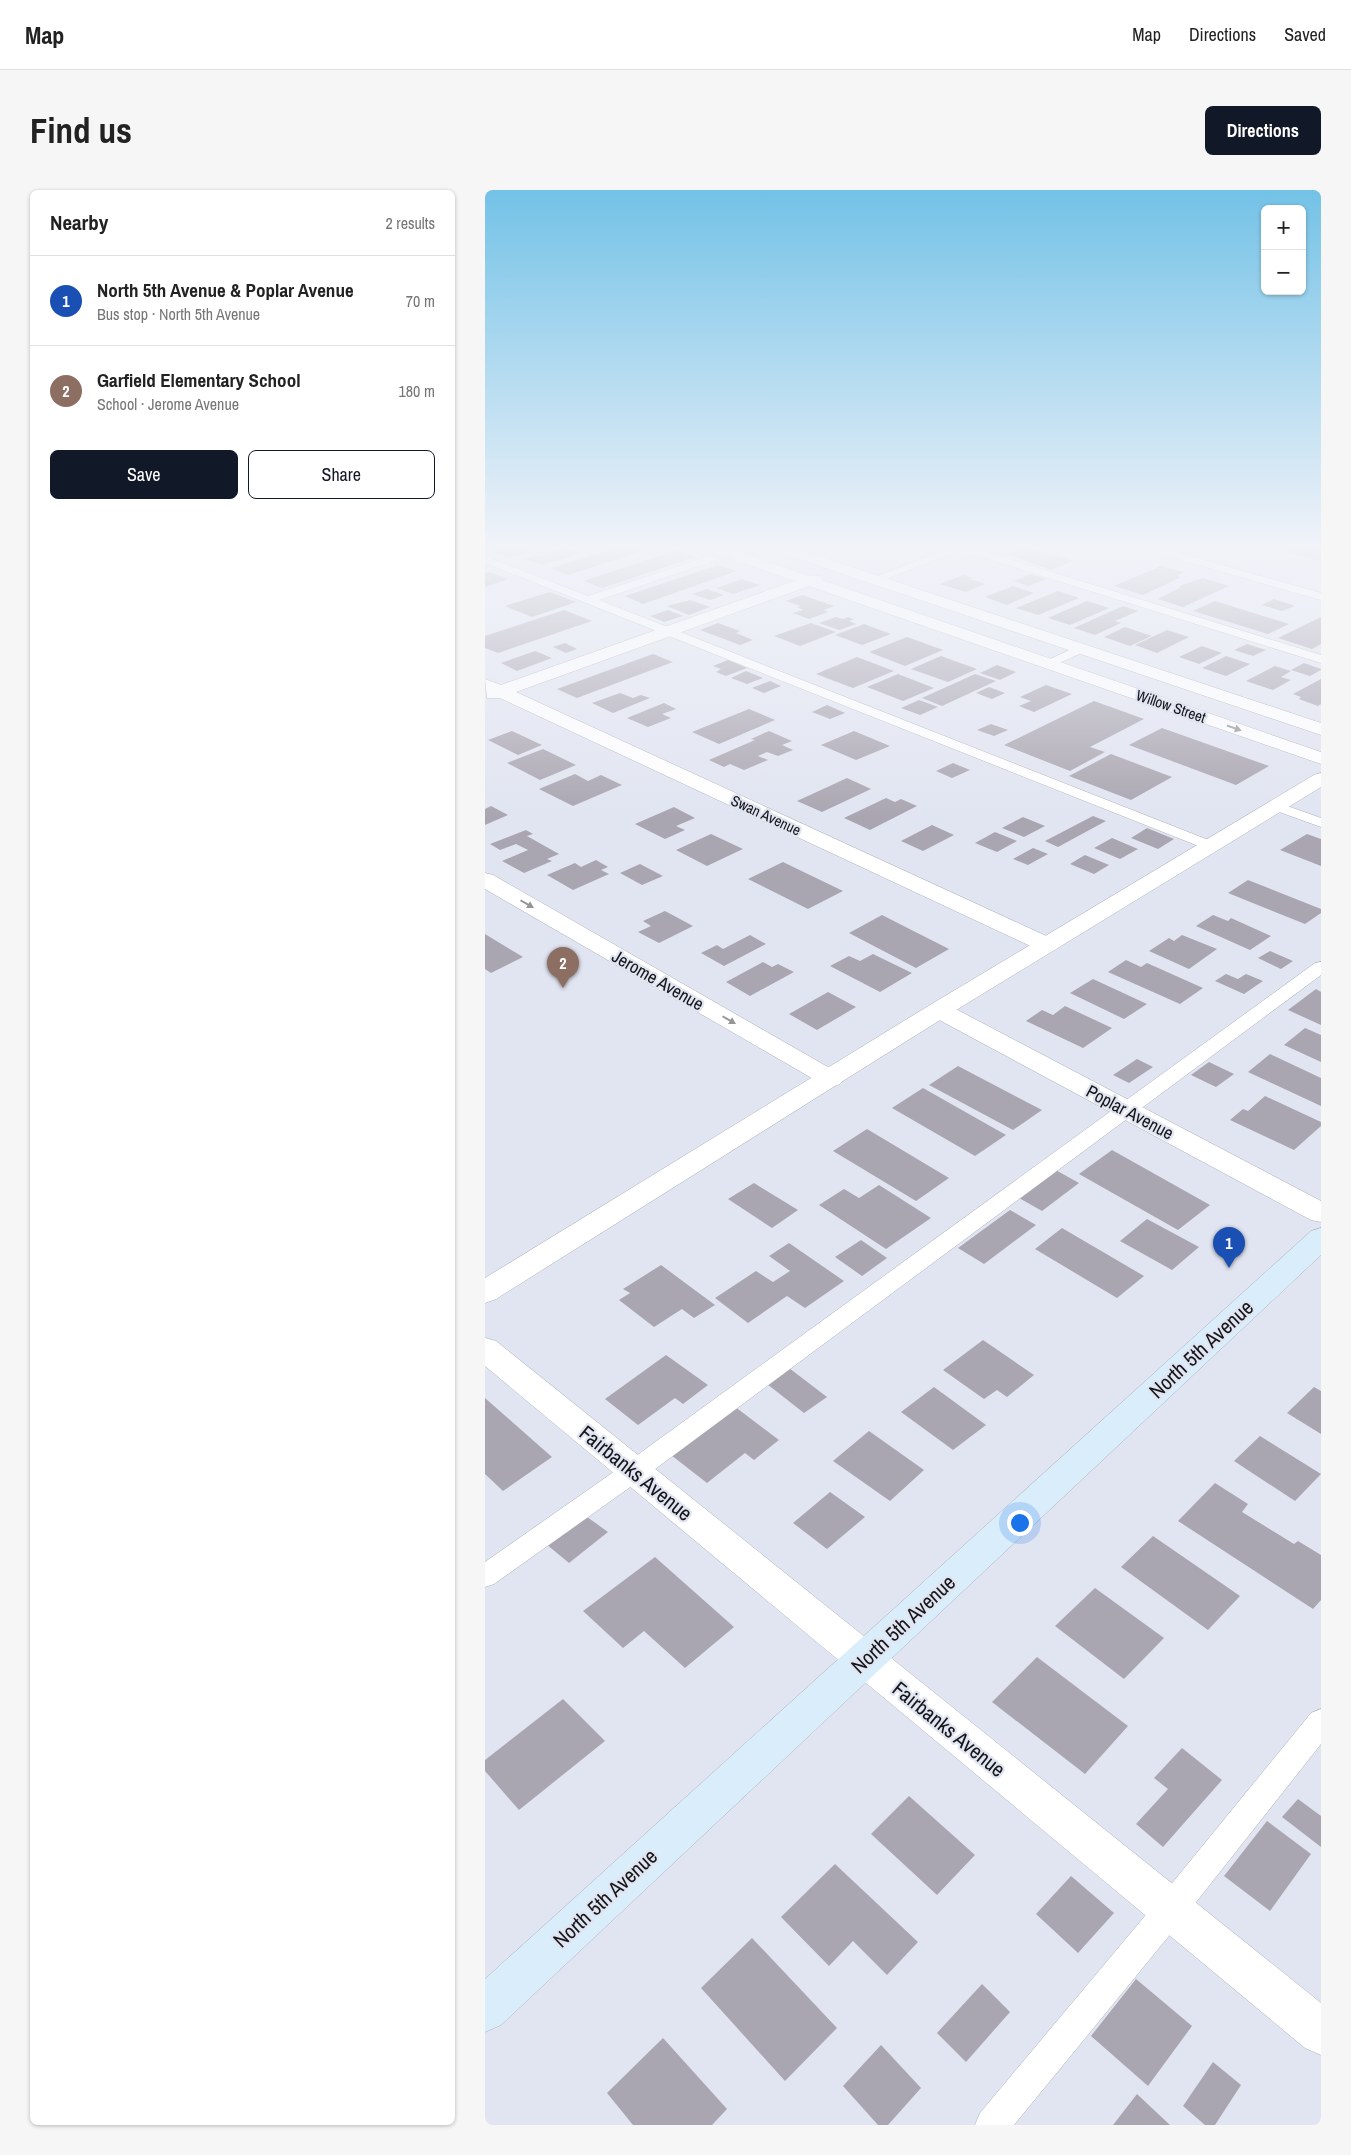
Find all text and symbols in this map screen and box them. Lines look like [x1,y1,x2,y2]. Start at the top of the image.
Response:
text: Map [25,19,64,51]
text: Map [1132,22,1161,47]
text: Directions [1189,22,1256,47]
text: Saved [1284,22,1326,47]
button: Directions [1205,106,1321,155]
text: Find us [30,107,132,154]
map controls [1261,205,1306,295]
button: + [1261,205,1306,250]
text: Nearby [50,208,108,237]
text: 2 results [385,212,435,234]
button: − [1261,250,1306,295]
text: North 5th Avenue & Poplar Avenue [97,277,354,303]
text: 1 [62,290,70,312]
text: 70 m [406,290,435,312]
text: Bus stop · North 5th Avenue [97,303,260,325]
text: Garfield Elementary School [97,367,301,393]
text: 2 [62,380,70,402]
text: 180 m [399,380,435,402]
text: School · Jerome Avenue [97,393,239,415]
button: Save [50,450,238,499]
button: Share [248,450,435,499]
street label: Willow Street [1133,684,1209,728]
one-way arrow [1227,724,1242,732]
street label: Swan Avenue [728,790,805,840]
one-way arrow [521,900,534,909]
street label: Jerome Avenue [607,944,709,1016]
pin: 2 [547,947,579,988]
one-way arrow [722,1016,735,1025]
street label: Poplar Avenue [1082,1078,1178,1146]
pin: 1 [1213,1227,1245,1268]
street label: North 5th Avenue [1143,1293,1259,1405]
street label: Fairbanks Avenue [573,1418,699,1528]
your location [1007,1510,1033,1536]
street label: North 5th Avenue [845,1568,961,1680]
street label: Fairbanks Avenue [886,1674,1012,1784]
street label: North 5th Avenue [547,1842,663,1954]

